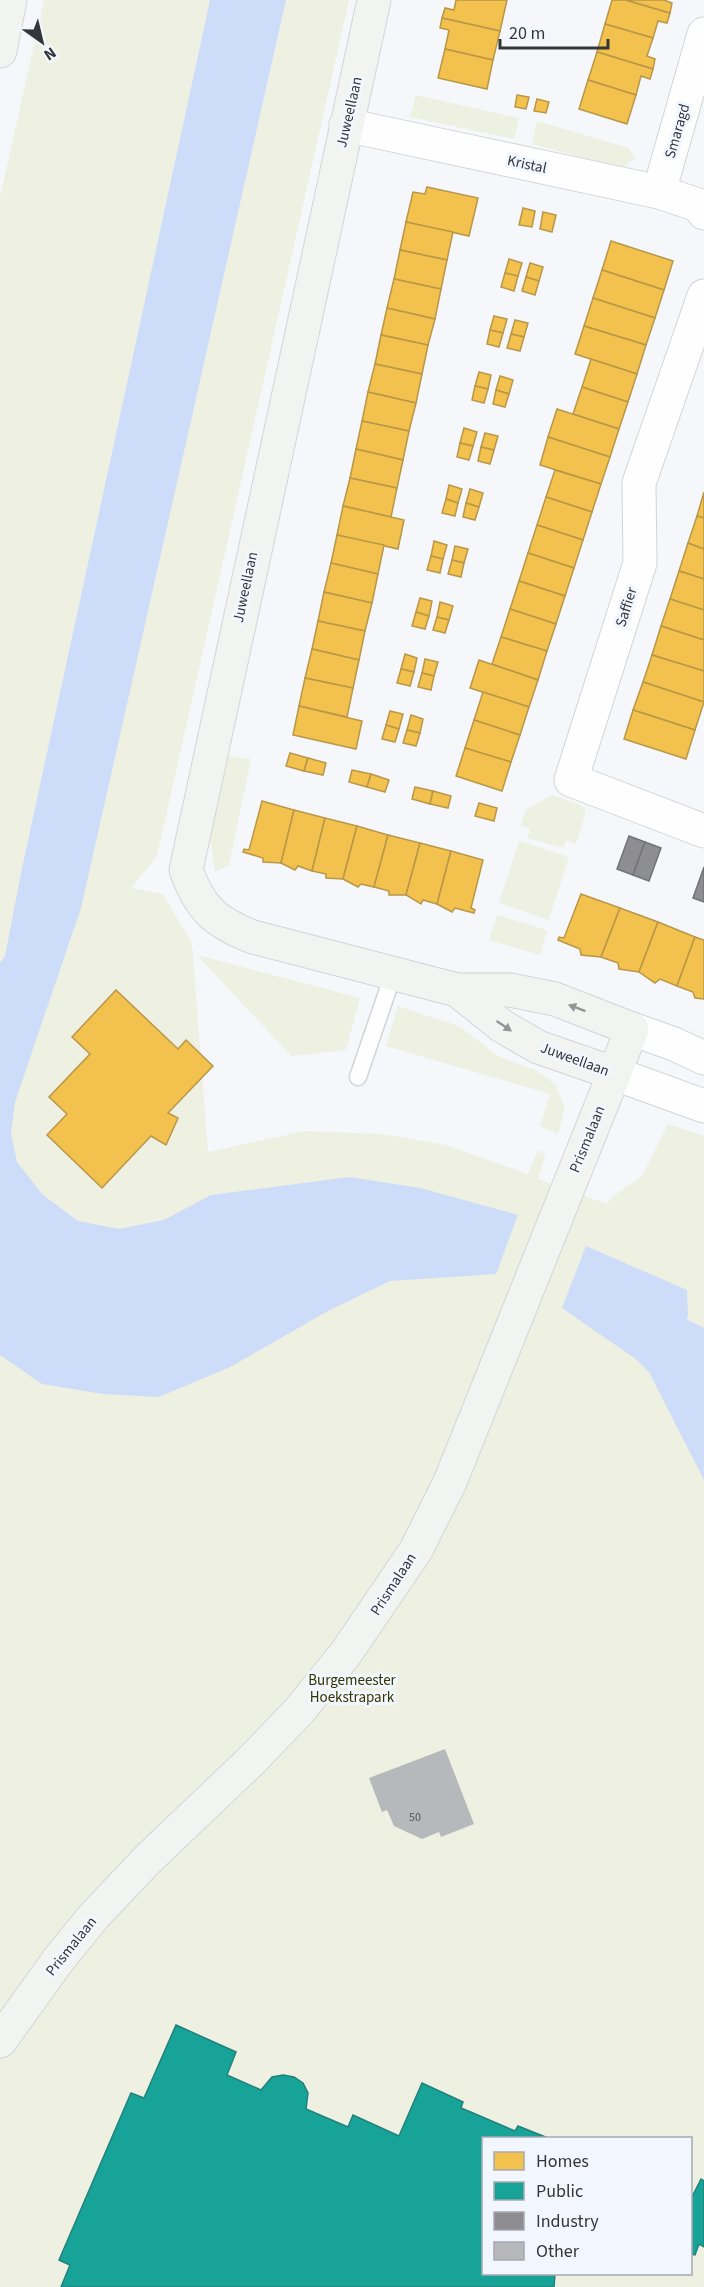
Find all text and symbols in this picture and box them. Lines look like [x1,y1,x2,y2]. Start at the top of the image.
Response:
north arrow [12,12,72,72]
scale bar [500,12,608,50]
text: 20 m [509,21,545,46]
text: N [39,42,60,66]
street label: Juweellaan [331,75,368,150]
street label: Smaragd [660,101,695,161]
street label: Kristal [505,150,549,179]
street label: Juweellaan [228,550,263,624]
street label: Saffier [611,584,643,630]
one-way arrow [568,1003,586,1013]
one-way arrow [495,1020,511,1032]
street label: Juweellaan [537,1037,612,1082]
street label: Prismalaan [564,1102,610,1176]
street label: Prismalaan [365,1549,422,1620]
park label: Burgemeester Hoekstrapark [308,1670,397,1708]
house number: 50 [409,1809,421,1826]
street label: Prismalaan [41,1912,102,1980]
legend [482,2137,692,2275]
text: Homes [536,2149,589,2174]
text: Public [536,2179,583,2204]
text: Industry [536,2209,599,2234]
text: Other [536,2239,580,2264]

